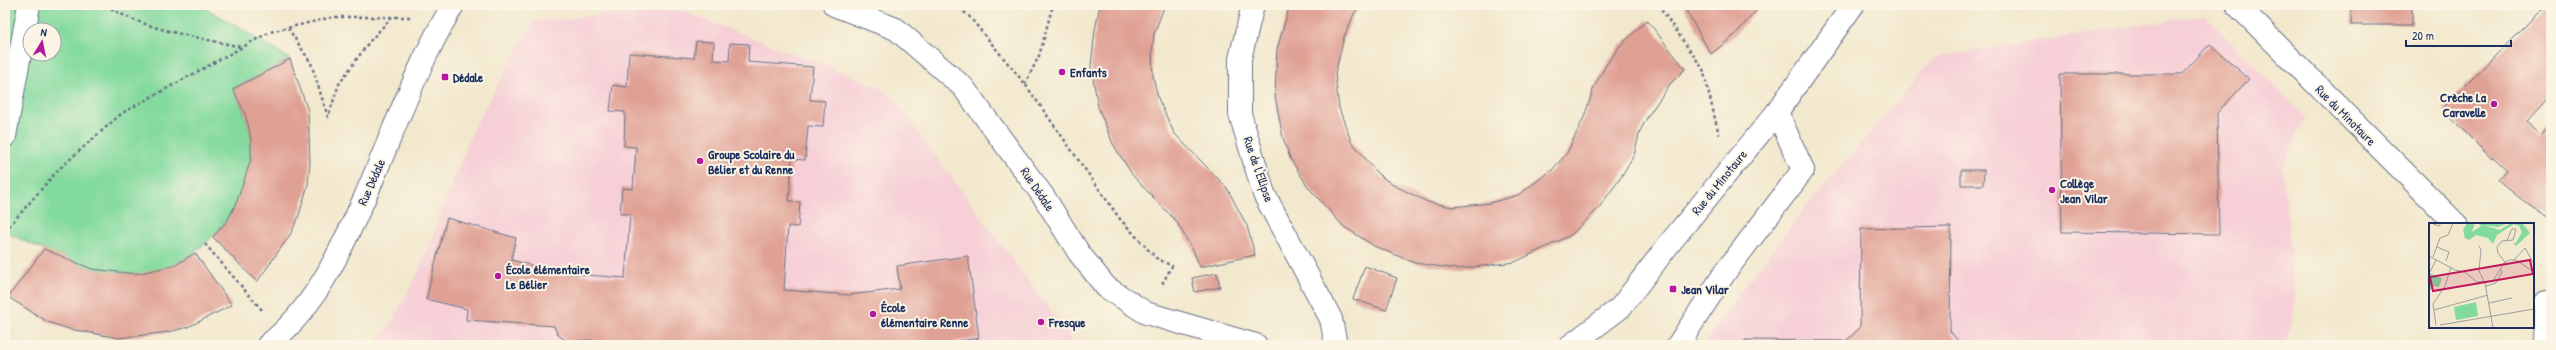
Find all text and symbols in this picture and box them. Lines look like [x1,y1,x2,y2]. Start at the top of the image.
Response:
north arrow [22,22,62,62]
scale bar [2406,22,2511,48]
text: N [40,25,48,40]
text: 20 m [2412,27,2434,44]
place label: Enfants [1070,63,1107,81]
marker: Enfants [1057,67,1067,77]
place label: Dédale [453,68,484,86]
marker: Dédale [440,72,450,82]
street label: Rue du Minotaure [2312,81,2380,149]
place label: Crèche La Caravelle [2440,88,2487,121]
marker: Crèche La Caravelle [2489,99,2499,109]
street label: Rue de l'Ellipse [1239,134,1279,204]
place label: Groupe Scolaire du Bélier et du Renne [708,145,795,178]
street label: Rue du Minotaure [1687,146,1751,218]
street label: Rue Dédale [353,156,389,208]
marker: Groupe Scolaire du Bélier et du Renne [695,156,705,166]
street label: Rue Dédale [1017,163,1059,215]
place label: Collège Jean Vilar [2060,174,2109,207]
marker: Collège Jean Vilar [2047,185,2057,195]
inset map [2429,223,2534,328]
place label: École élémentaire Le Bélier [506,260,591,293]
marker: École élémentaire Le Bélier [493,271,503,281]
place label: Jean Vilar [1681,280,1730,298]
marker: Jean Vilar [1668,284,1678,294]
place label: École élémentaire Renne [881,298,969,331]
marker: École élémentaire Renne [868,309,878,319]
place label: Fresque [1048,313,1086,332]
marker: Fresque [1036,317,1046,327]

